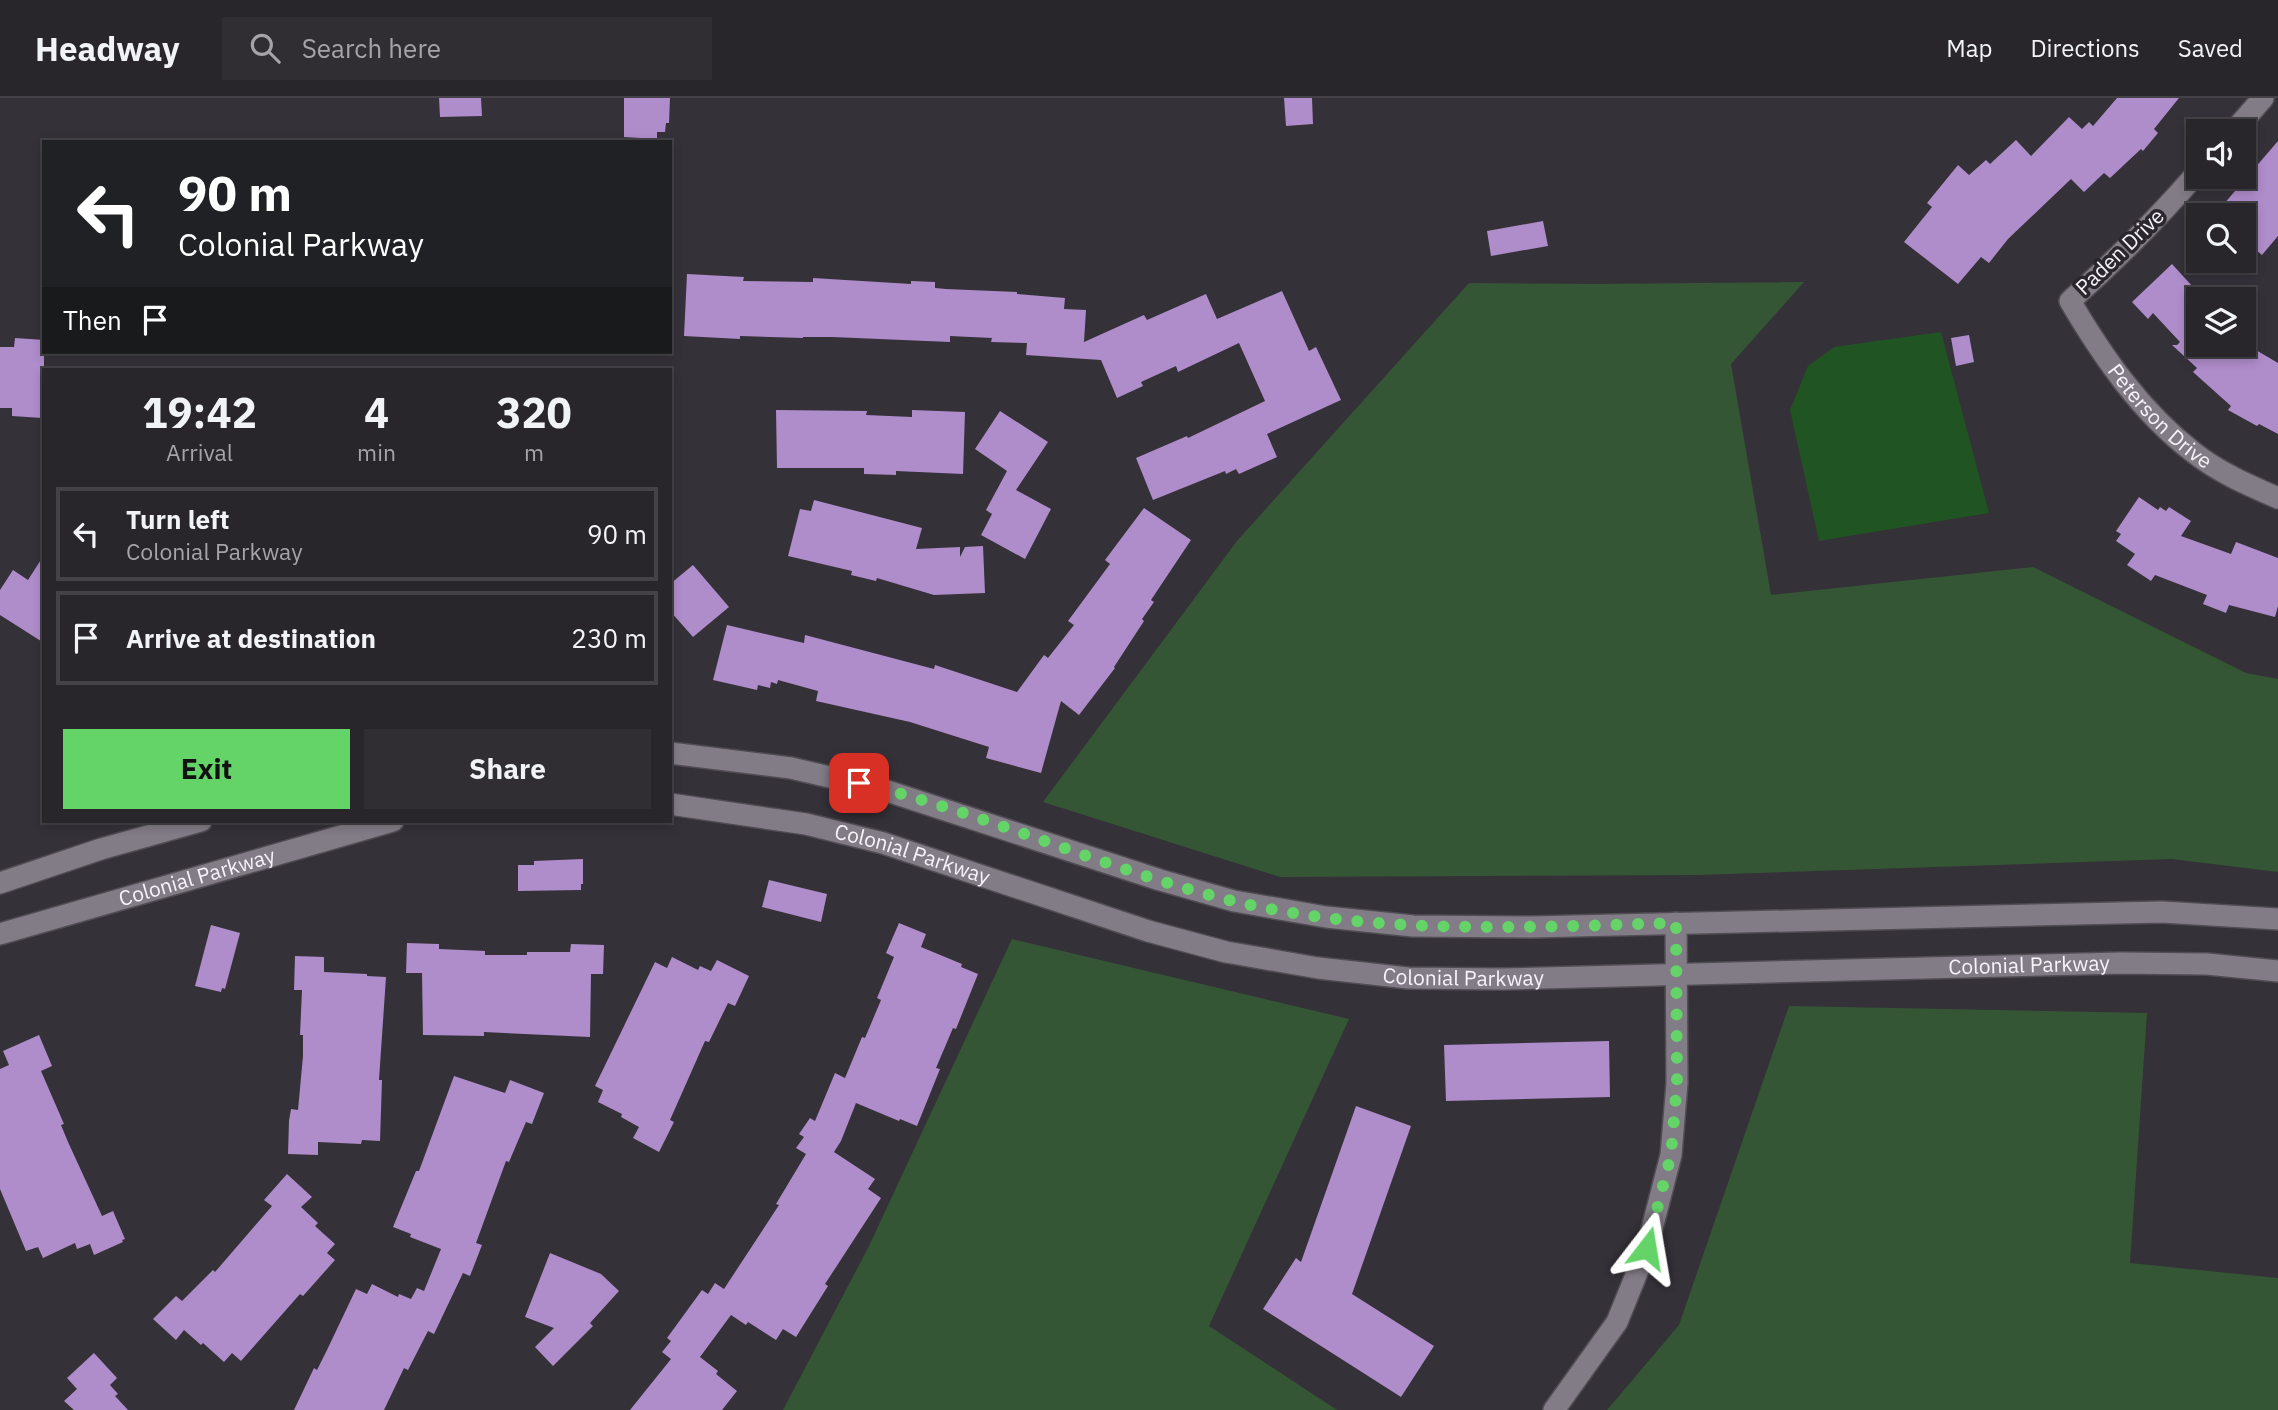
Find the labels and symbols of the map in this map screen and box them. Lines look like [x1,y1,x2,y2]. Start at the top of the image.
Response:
street label: Paden Drive [2069,202,2170,301]
street label: Peterson Drive [2102,358,2218,475]
pin [829,753,889,813]
street label: Colonial Parkway [832,817,994,891]
street label: Colonial Parkway [115,840,279,912]
street label: Colonial Parkway [1948,948,2111,980]
street label: Colonial Parkway [1381,960,1545,992]
position arrow [1610,1211,1684,1285]

